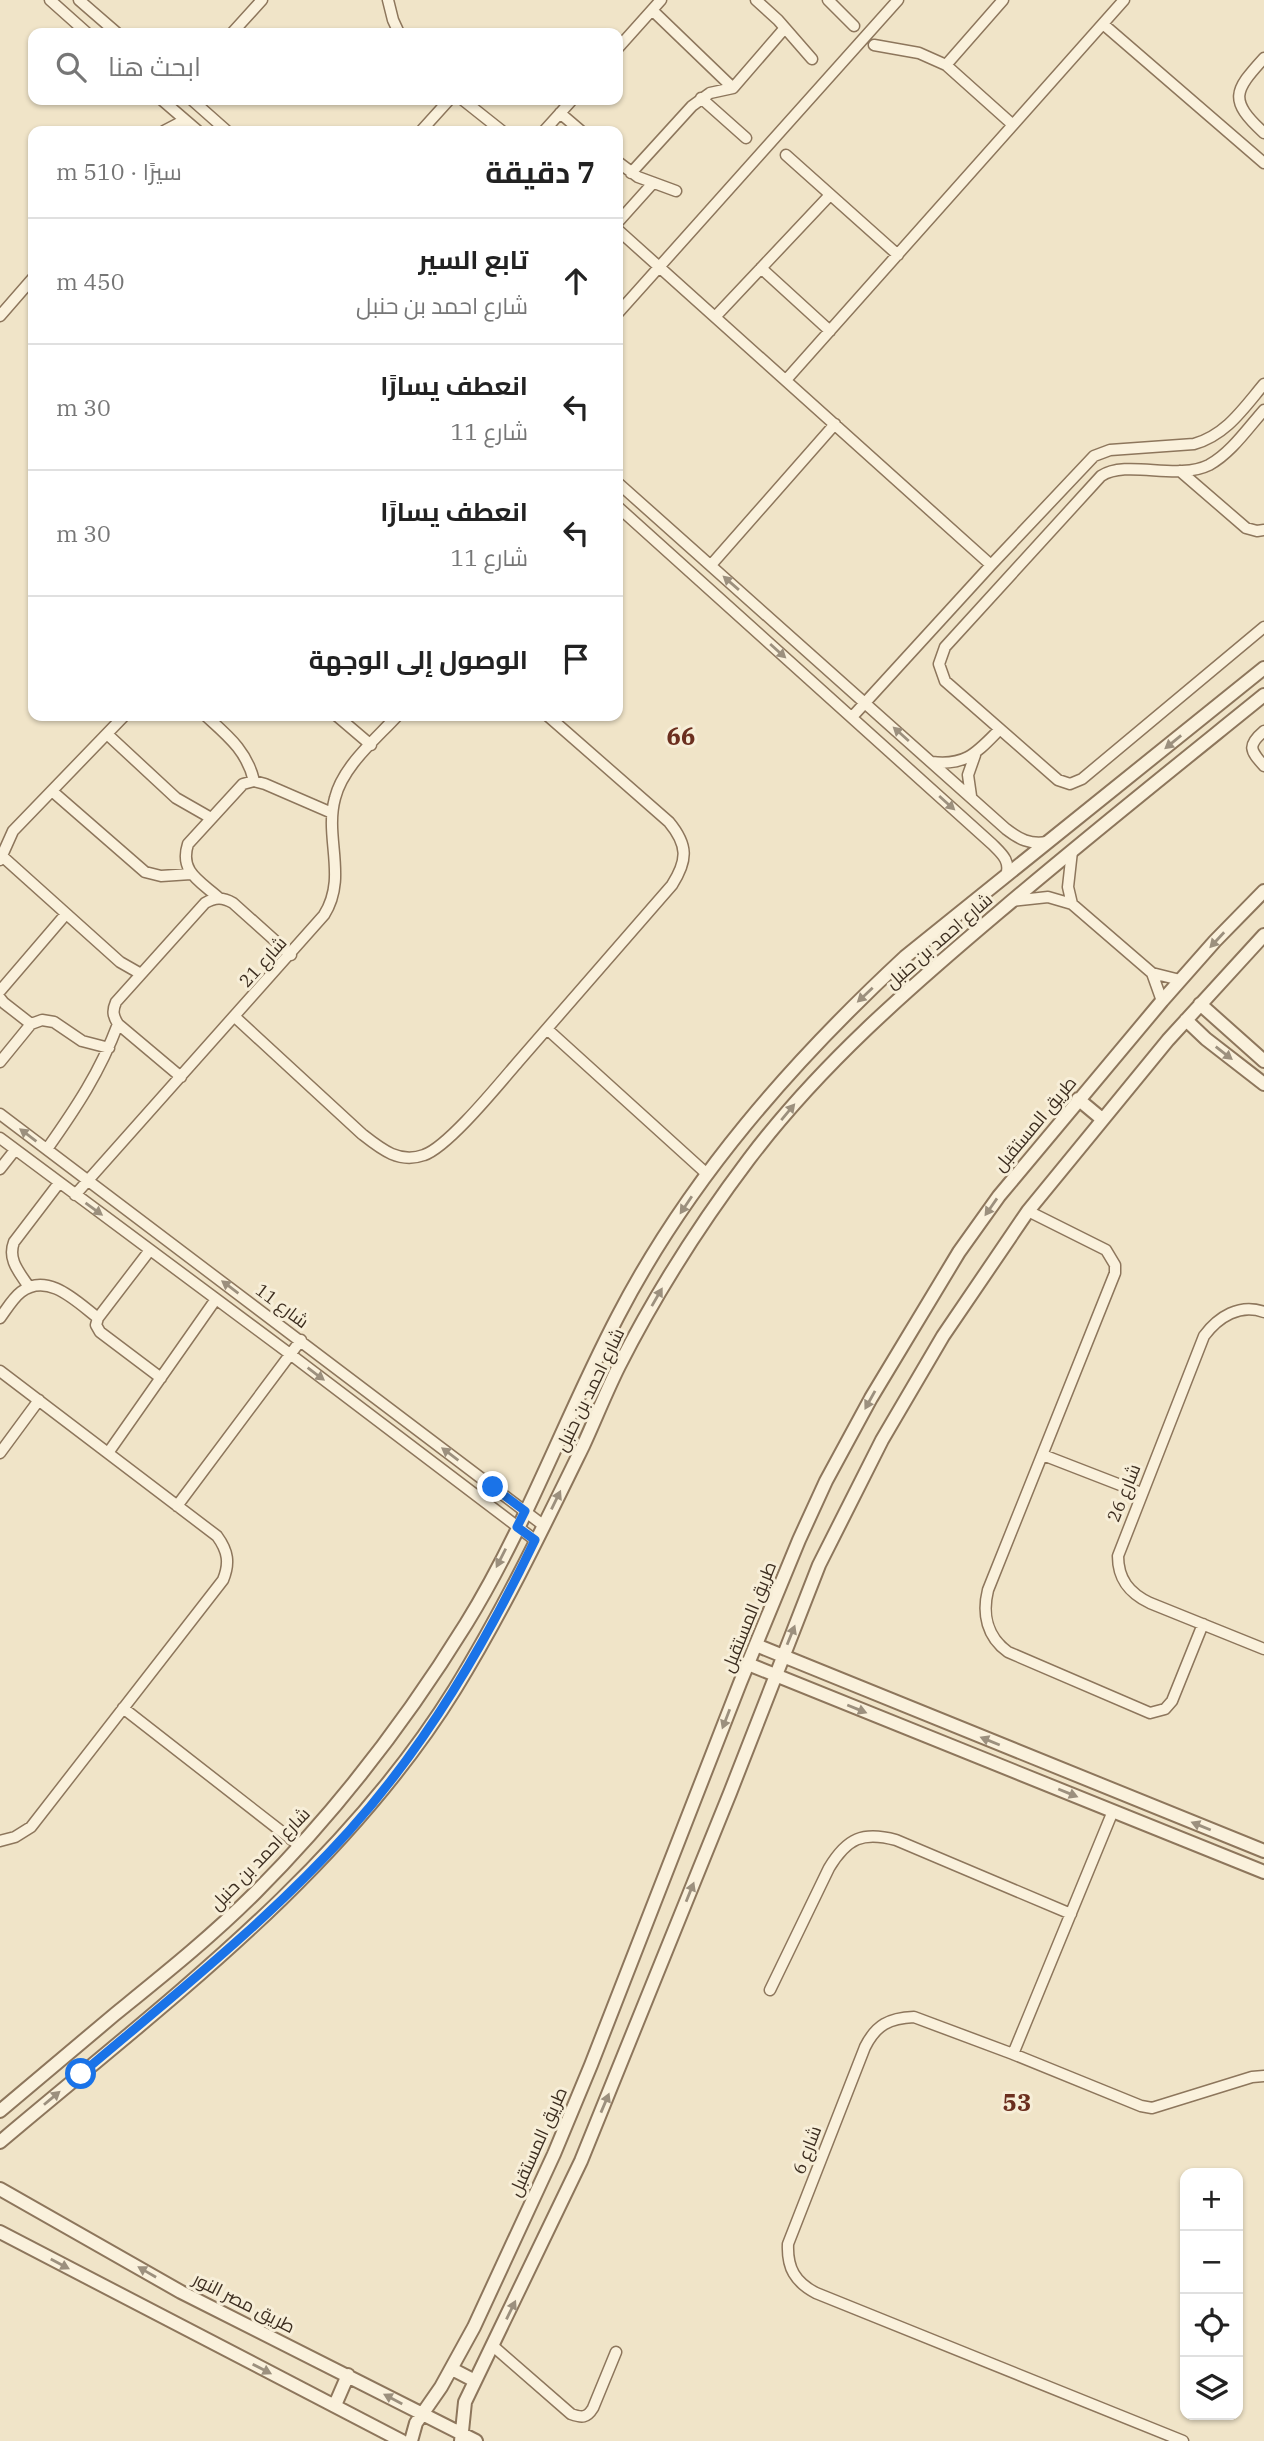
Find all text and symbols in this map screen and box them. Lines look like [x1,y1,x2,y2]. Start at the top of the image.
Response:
search box [28,28,623,105]
icon: search [52,48,90,86]
text: ابحث هنا [108,49,201,83]
text: 7 دقيقة [485,152,595,191]
text: سيرًا · 510 m [56,156,182,186]
text: تابع السير [419,242,528,276]
icon: ahead [557,262,595,300]
text: 450 m [56,266,125,296]
text: شارع احمد بن حنبل [356,290,528,320]
text: انعطف يسارًا [380,368,528,402]
icon: left [557,388,595,426]
text: 30 m [56,392,111,422]
text: شارع 11 [451,416,528,446]
text: انعطف يسارًا [380,494,528,528]
icon: left [557,514,595,552]
text: 30 m [56,518,111,548]
text: شارع 11 [451,542,528,572]
one-way arrow [722,575,740,591]
icon: arrive [557,640,595,678]
text: الوصول إلى الوجهة [309,642,528,676]
one-way arrow [769,643,787,659]
district label: 66 [667,720,695,752]
one-way arrow [892,726,910,742]
one-way arrow [1165,734,1182,749]
one-way arrow [938,795,955,811]
street label: شارع احمد بن حنبل [880,888,998,994]
street label: شارع 21 [234,931,292,993]
one-way arrow [1209,931,1225,948]
one-way arrow [857,986,874,1002]
one-way arrow [1215,1046,1233,1060]
street label: طريق المستقبل [988,1071,1082,1177]
one-way arrow [780,1103,795,1120]
one-way arrow [20,1128,38,1143]
one-way arrow [679,1196,693,1214]
one-way arrow [984,1198,998,1216]
one-way arrow [85,1202,103,1216]
street label: شارع 11 [251,1278,313,1334]
one-way arrow [221,1280,239,1294]
one-way arrow [651,1287,663,1306]
street label: شارع احمد بن حنبل [550,1324,630,1456]
one-way arrow [307,1366,325,1380]
one-way arrow [864,1390,876,1410]
one-way arrow [441,1447,459,1461]
street label: شارع 26 [1102,1460,1146,1526]
route end [477,1471,508,1502]
one-way arrow [549,1490,561,1510]
one-way arrow [496,1548,507,1568]
street label: طريق المستقبل [716,1558,782,1676]
one-way arrow [785,1624,796,1645]
one-way arrow [846,1703,867,1714]
one-way arrow [721,1708,732,1729]
one-way arrow [979,1735,1000,1746]
one-way arrow [1057,1788,1078,1799]
street label: شارع احمد بن حنبل [205,1802,315,1916]
one-way arrow [1190,1821,1211,1832]
one-way arrow [685,1882,696,1903]
route start [65,2058,96,2089]
street label: طريق المستقبل [503,2083,573,2201]
district label: 53 [1003,2086,1031,2118]
one-way arrow [43,2090,61,2106]
one-way arrow [600,2093,611,2114]
street label: شارع 6 [787,2122,827,2178]
map controls [1180,2168,1243,2420]
button: + [1180,2168,1243,2231]
button: − [1180,2231,1243,2294]
one-way arrow [51,2257,71,2269]
one-way arrow [138,2266,157,2278]
street label: طريق مصر النور [188,2267,299,2339]
button: locate [1180,2294,1243,2357]
one-way arrow [505,2300,516,2320]
button: layers [1180,2357,1243,2420]
one-way arrow [252,2363,272,2374]
one-way arrow [383,2393,403,2405]

